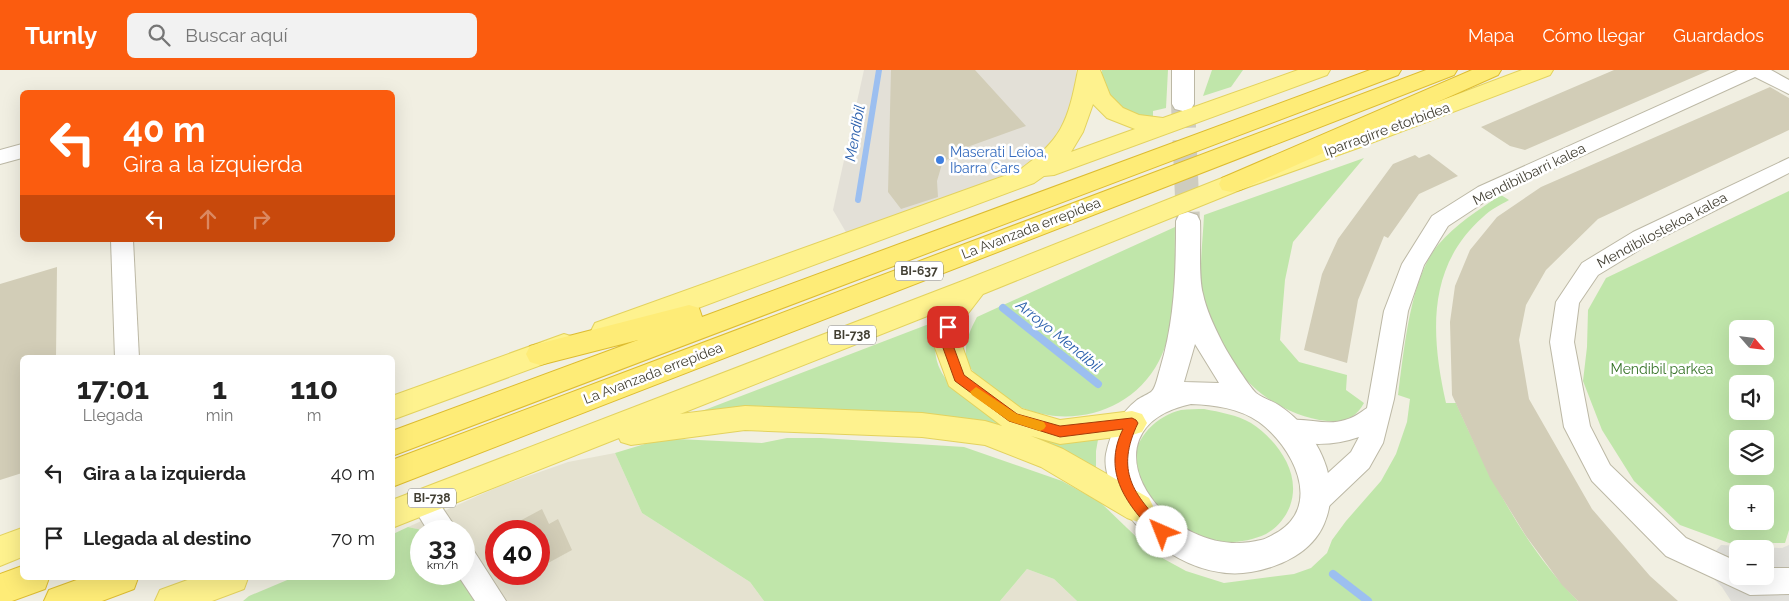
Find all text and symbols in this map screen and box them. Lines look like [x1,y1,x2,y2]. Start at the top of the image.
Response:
search box [127,13,477,58]
text: Turnly [25,21,97,50]
icon: search [145,21,173,49]
text: Buscar aquí [185,24,288,46]
text: Mapa [1468,25,1514,46]
text: Cómo llegar [1542,25,1645,46]
text: Guardados [1673,25,1764,46]
street label: Iparragirre etorbidea [1322,99,1452,159]
water label: Mendibil [841,103,869,163]
text: 40 m [123,109,205,150]
icon: left [40,110,105,175]
street label: Mendibilbarri kalea [1470,140,1588,208]
place label: Maserati Leioa, Ibarra Cars [950,144,1047,176]
text: Gira a la izquierda [123,151,303,177]
marker: Maserati Leioa, Ibarra Cars [934,154,946,166]
street label: Mendibilostekoa kalea [1594,189,1730,271]
street label: La Avanzada errepidea [959,194,1103,262]
icon: left [141,205,169,233]
icon: ahead [194,205,222,233]
icon: right [247,205,275,233]
road number: BI-637 [895,262,943,280]
water label: Arroyo Mendibil [1012,295,1105,376]
pin [927,306,969,348]
icon: arrive [934,313,962,341]
north arrow [1729,320,1774,365]
map controls [1729,320,1774,585]
road number: BI-738 [828,326,876,344]
street label: La Avanzada errepidea [581,339,725,407]
park label: Mendibil parkea [1610,361,1714,377]
text: 17:01 [77,371,149,406]
text: 1 [212,371,227,406]
text: 110 [290,371,338,406]
button: sound [1729,375,1774,420]
text: Llegada [83,406,143,425]
text: min [206,406,233,425]
text: m [307,406,322,425]
button: layers [1729,430,1774,475]
icon: left [40,459,68,487]
text: Gira a la izquierda [83,462,246,484]
text: 40 m [331,462,375,484]
button: + [1729,485,1774,530]
road number: BI-738 [408,488,456,508]
position arrow [1135,505,1187,557]
speed limit sign: 40 [485,520,550,585]
icon: arrive [40,524,68,552]
text: Llegada al destino [83,527,251,549]
text: 70 m [331,527,375,549]
text: 33 [429,531,456,561]
button: − [1729,540,1774,585]
text: km/h [427,558,458,572]

